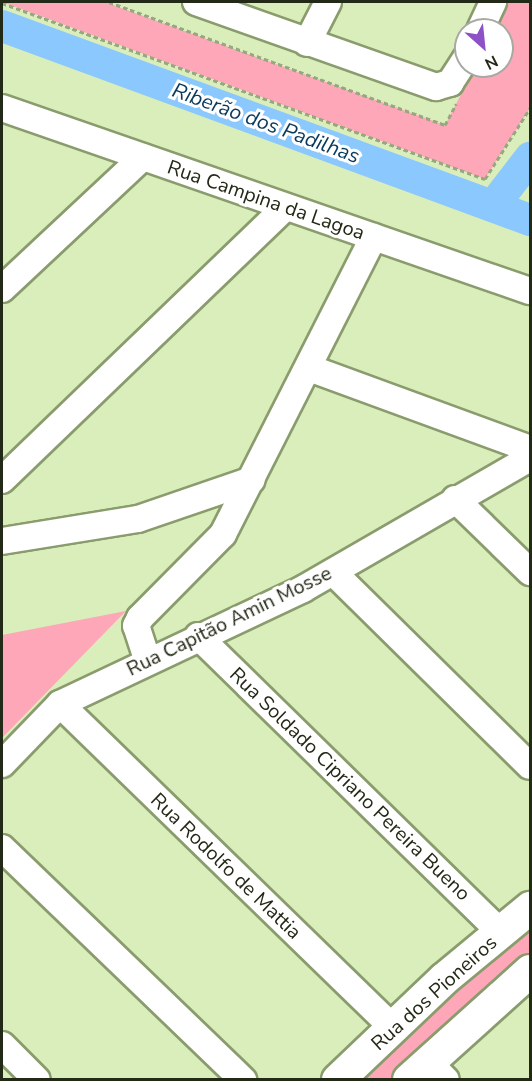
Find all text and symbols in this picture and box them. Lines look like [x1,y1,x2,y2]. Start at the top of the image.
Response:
north arrow [454,18,514,78]
text: N [481,50,502,75]
water label: Riberão dos Padilhas [169,77,363,169]
street label: Rua Campina da Lagoa [164,155,368,245]
street label: Rua Capitão Amin Mosse [123,561,335,681]
street label: Rua Soldado Cipriano Pereira Bueno [225,662,475,906]
street label: Rua Rodolfo de Mattia [146,788,306,944]
street label: Rua dos Pioneiros [366,930,502,1056]

